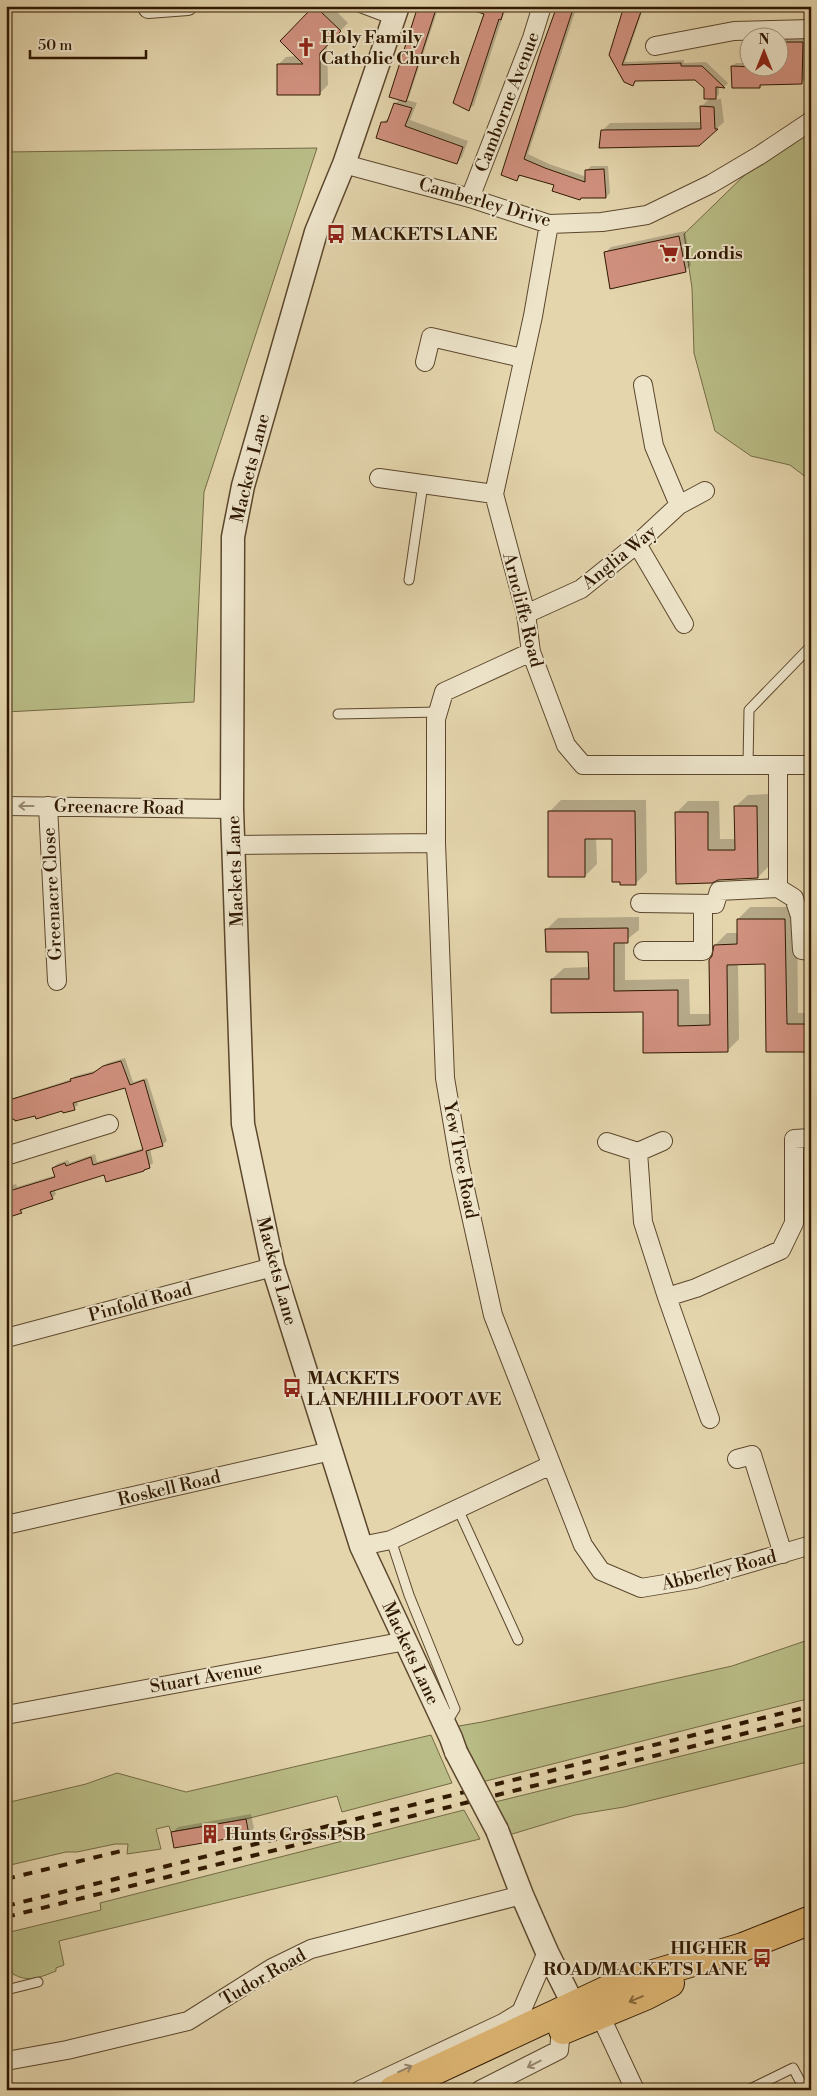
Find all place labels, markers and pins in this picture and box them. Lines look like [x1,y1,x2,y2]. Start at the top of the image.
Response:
place label: Holy Family Catholic Church [321,26,460,70]
church icon: Holy Family Catholic Church [295,36,317,58]
bus stop icon: MACKETS LANE [325,223,347,245]
place label: MACKETS LANE [351,223,497,246]
supermarket icon: Londis [658,242,680,264]
place label: Londis [684,242,743,265]
place label: MACKETS LANE/HILLFOOT AVE [307,1367,501,1411]
bus stop icon: MACKETS LANE/HILLFOOT AVE [281,1377,303,1399]
building icon: Hunts Cross PSB [199,1823,221,1845]
place label: Hunts Cross PSB [225,1823,366,1846]
place label: HIGHER ROAD/MACKETS LANE [543,1937,748,1981]
bus stop icon: HIGHER ROAD/MACKETS LANE [751,1947,773,1969]

